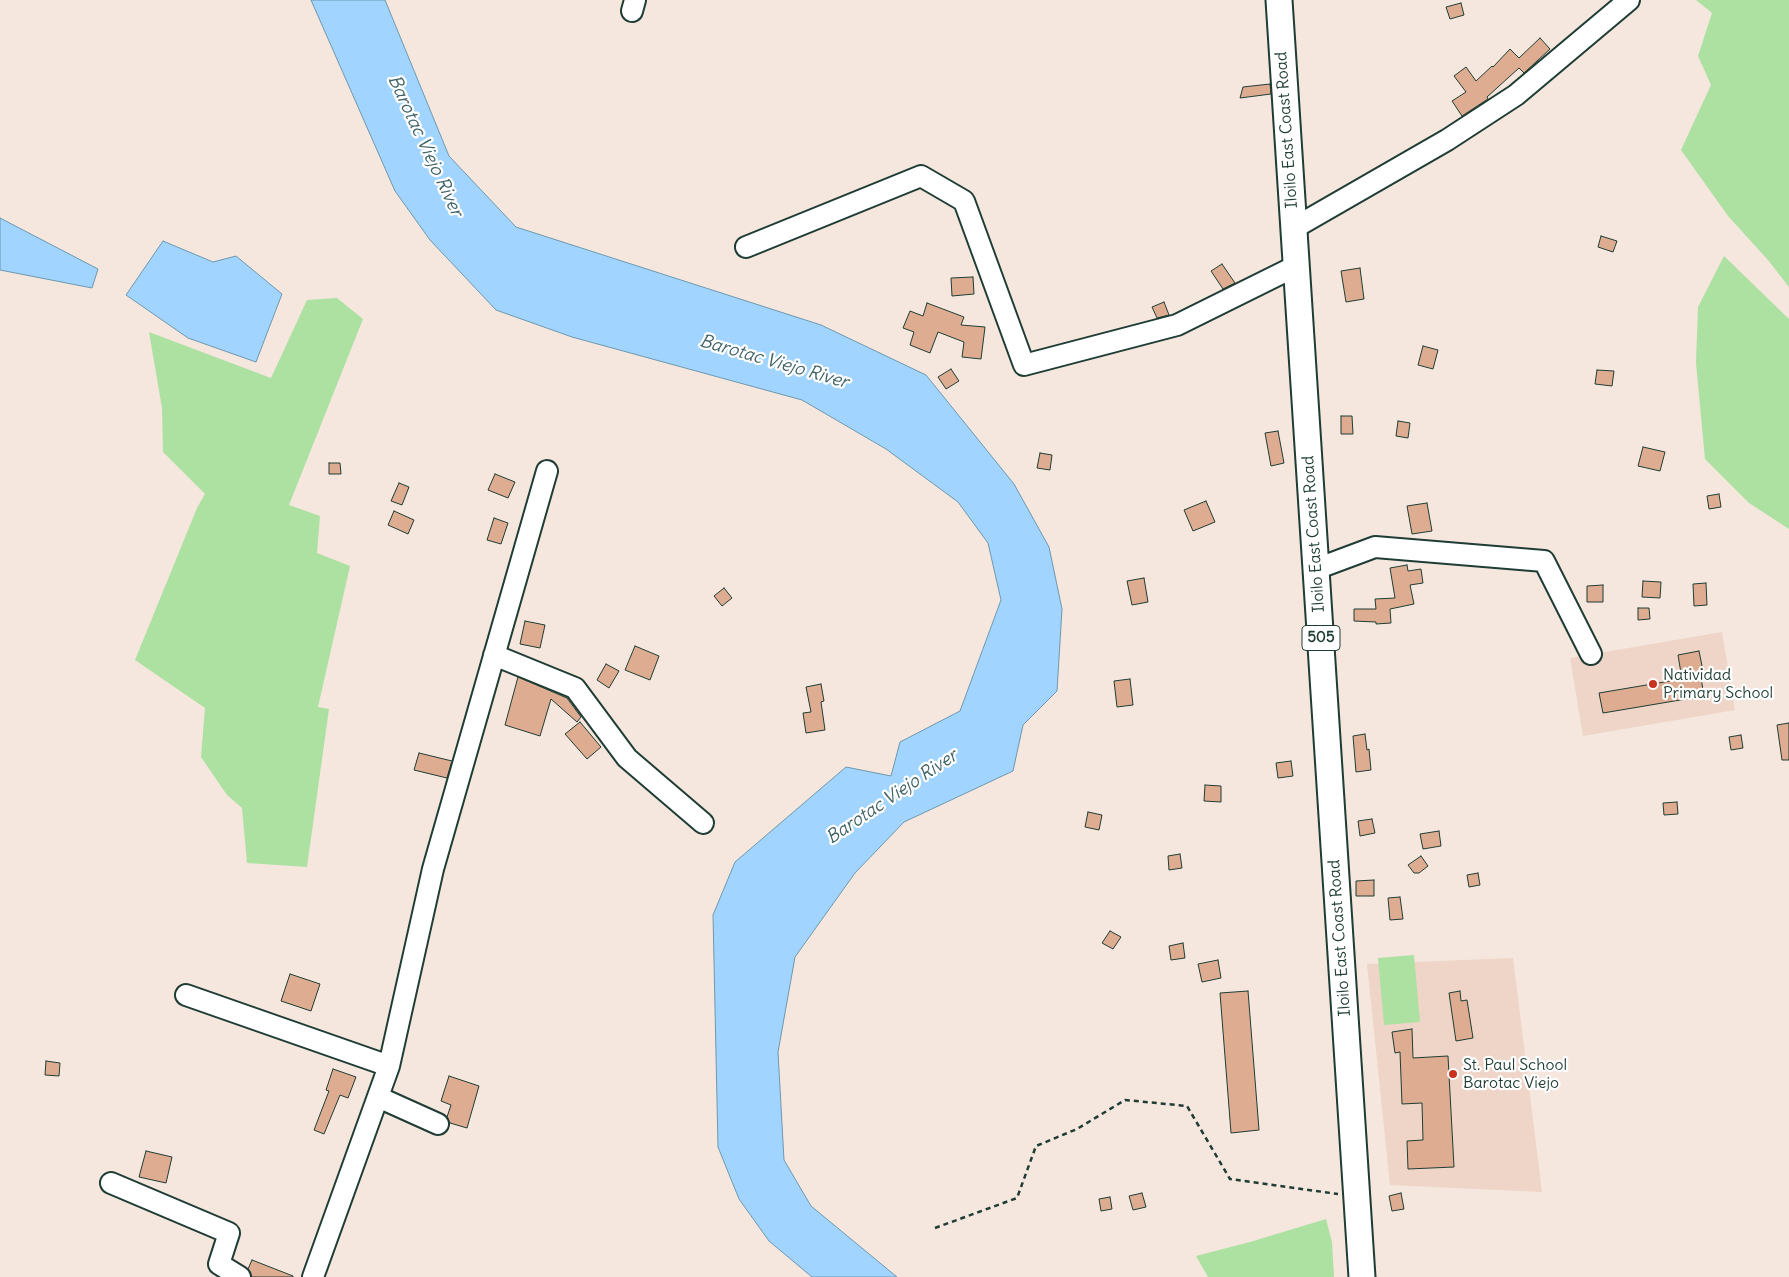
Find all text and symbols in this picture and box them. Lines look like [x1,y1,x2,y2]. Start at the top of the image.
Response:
street label: Iloilo East Coast Road [1272,51,1302,209]
water label: Barotac Viejo River [383,72,467,220]
water label: Barotac Viejo River [697,330,851,394]
street label: Iloilo East Coast Road [1299,455,1329,613]
road number: 505 [1302,626,1340,650]
place label: Natividad Primary School [1663,665,1773,703]
marker: Natividad Primary School [1647,678,1659,690]
water label: Barotac Viejo River [822,745,962,849]
street label: Iloilo East Coast Road [1325,859,1355,1017]
place label: St. Paul School Barotac Viejo [1463,1055,1567,1093]
marker: St. Paul School Barotac Viejo [1447,1068,1459,1080]

